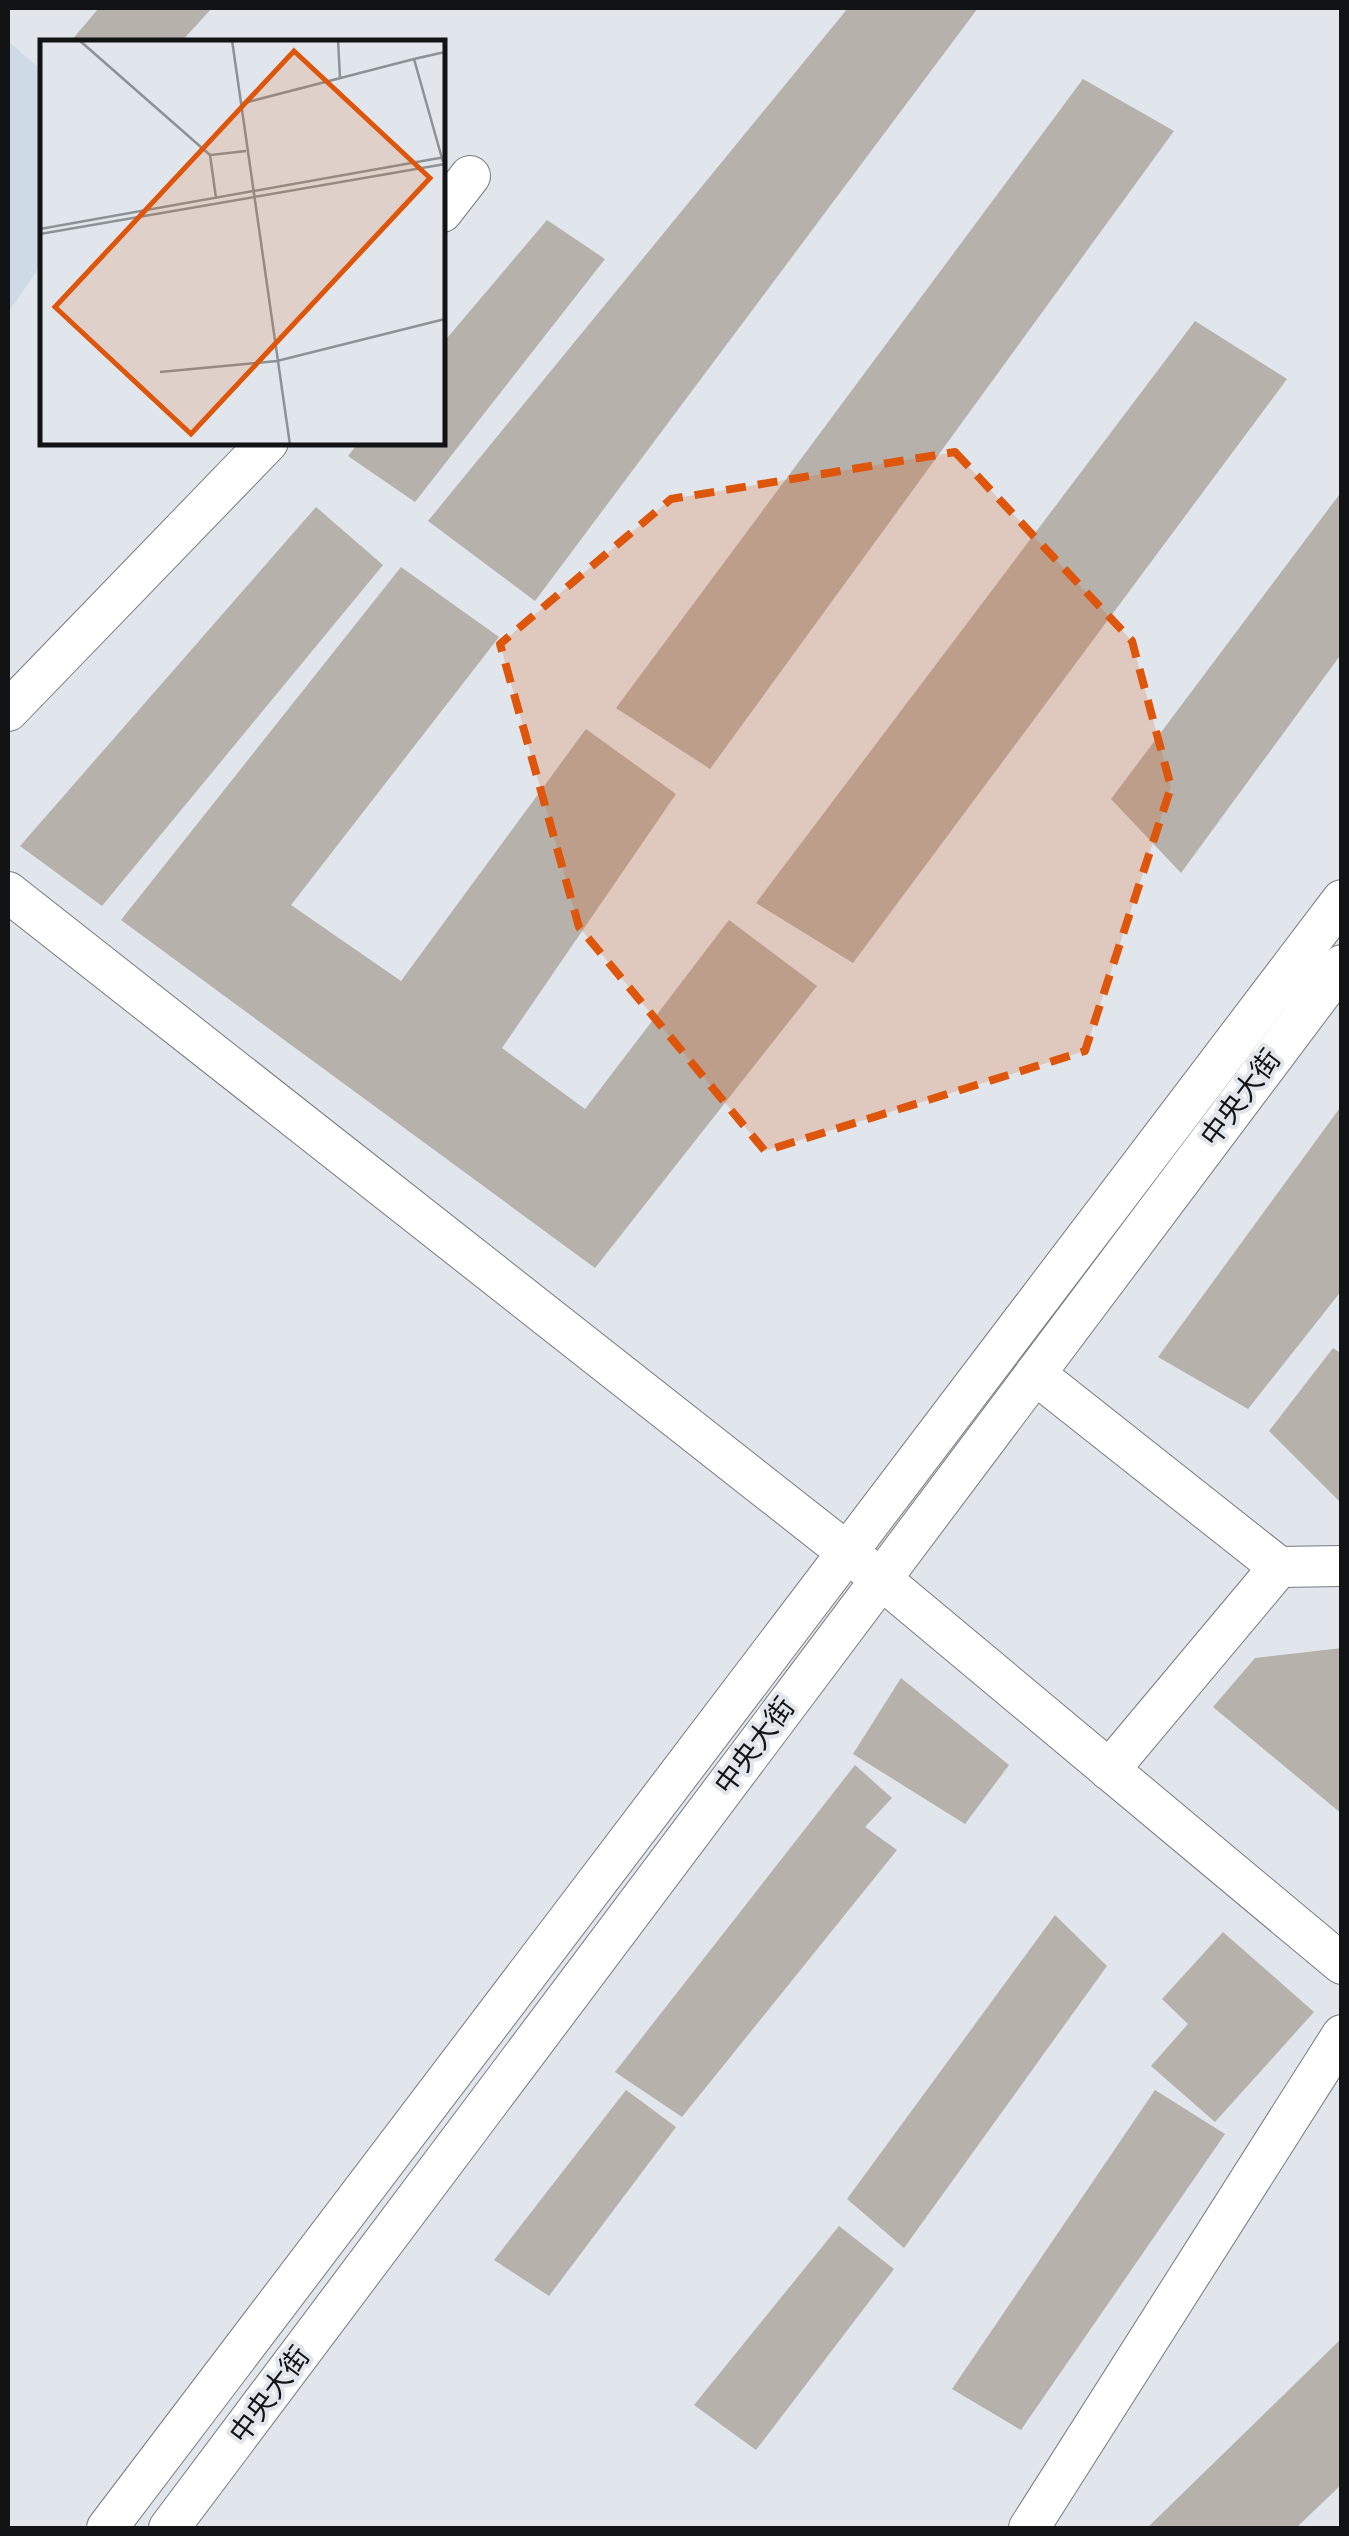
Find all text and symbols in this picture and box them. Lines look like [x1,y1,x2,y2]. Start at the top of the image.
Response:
inset map [40,40,445,445]
street label: 中央大街 [1191,1041,1291,1155]
street label: 中央大街 [705,1689,805,1803]
street label: 中央大街 [220,2338,320,2452]

